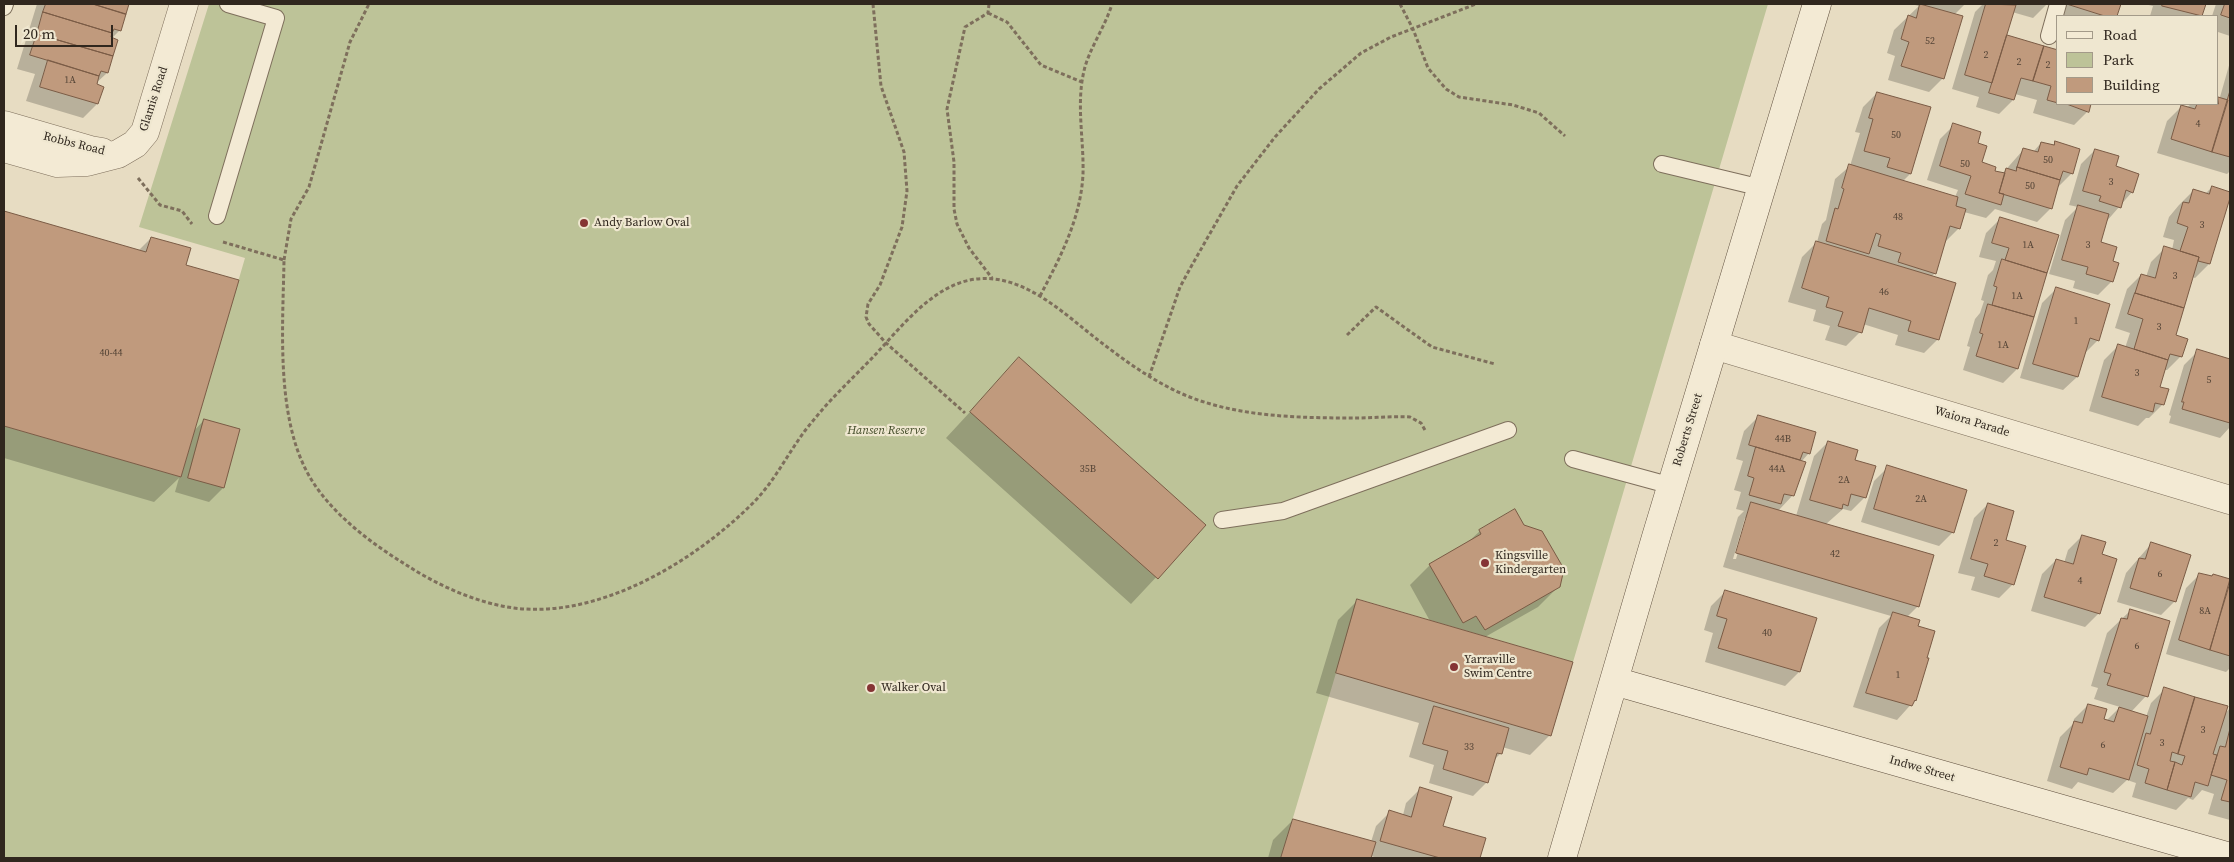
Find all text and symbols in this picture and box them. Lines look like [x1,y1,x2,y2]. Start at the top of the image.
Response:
scale bar [18,15,115,47]
legend [2056,15,2219,105]
text: 20 m [23,23,55,44]
text: Road [2103,24,2137,45]
house number: 52 [1925,35,1935,47]
house number: 2 [1984,49,1988,61]
text: Park [2103,49,2134,70]
house number: 2 [2017,56,2021,68]
house number: 2 [2046,59,2050,71]
street label: Glamis Road [137,65,171,133]
house number: 1A [64,74,76,86]
text: Building [2103,74,2160,95]
house number: 4 [2196,118,2200,130]
street label: Robbs Road [42,129,106,159]
house number: 50 [1891,129,1901,141]
house number: 50 [2043,154,2053,166]
house number: 50 [1960,158,1970,170]
house number: 3 [2109,176,2113,188]
house number: 50 [2025,180,2035,192]
house number: 48 [1893,211,1903,223]
place label: Andy Barlow Oval [594,216,690,230]
marker: Andy Barlow Oval [578,217,590,229]
house number: 3 [2200,219,2204,231]
house number: 1A [2022,239,2034,251]
house number: 3 [2086,239,2090,251]
house number: 3 [2173,270,2177,282]
house number: 46 [1879,286,1889,298]
house number: 1A [2011,290,2023,302]
house number: 1 [2074,315,2078,327]
house number: 3 [2157,321,2161,333]
house number: 1A [1997,339,2009,351]
house number: 40-44 [99,347,123,359]
house number: 3 [2135,367,2139,379]
house number: 5 [2207,374,2211,386]
street label: Roberts Street [1670,392,1706,468]
street label: Waiora Parade [1933,404,2011,440]
park label: Hansen Reserve [847,424,925,438]
house number: 44B [1775,433,1791,445]
house number: 35B [1080,463,1096,475]
house number: 44A [1769,463,1785,475]
house number: 2A [1838,474,1850,486]
house number: 2A [1915,493,1927,505]
house number: 2 [1994,537,1998,549]
house number: 42 [1830,548,1840,560]
place label: Kingsville Kindergarten [1495,549,1566,577]
marker: Kingsville Kindergarten [1479,557,1491,569]
house number: 6 [2158,568,2162,580]
house number: 4 [2078,575,2082,587]
house number: 8A [2199,605,2211,617]
house number: 40 [1762,627,1772,639]
house number: 6 [2135,640,2139,652]
place label: Yarraville Swim Centre [1464,653,1532,681]
marker: Yarraville Swim Centre [1448,661,1460,673]
house number: 1 [1896,669,1900,681]
place label: Walker Oval [881,681,946,695]
marker: Walker Oval [865,682,877,694]
house number: 3 [2201,724,2205,736]
house number: 3 [2160,737,2164,749]
house number: 6 [2101,739,2105,751]
house number: 33 [1464,741,1474,753]
street label: Indwe Street [1888,753,1956,785]

